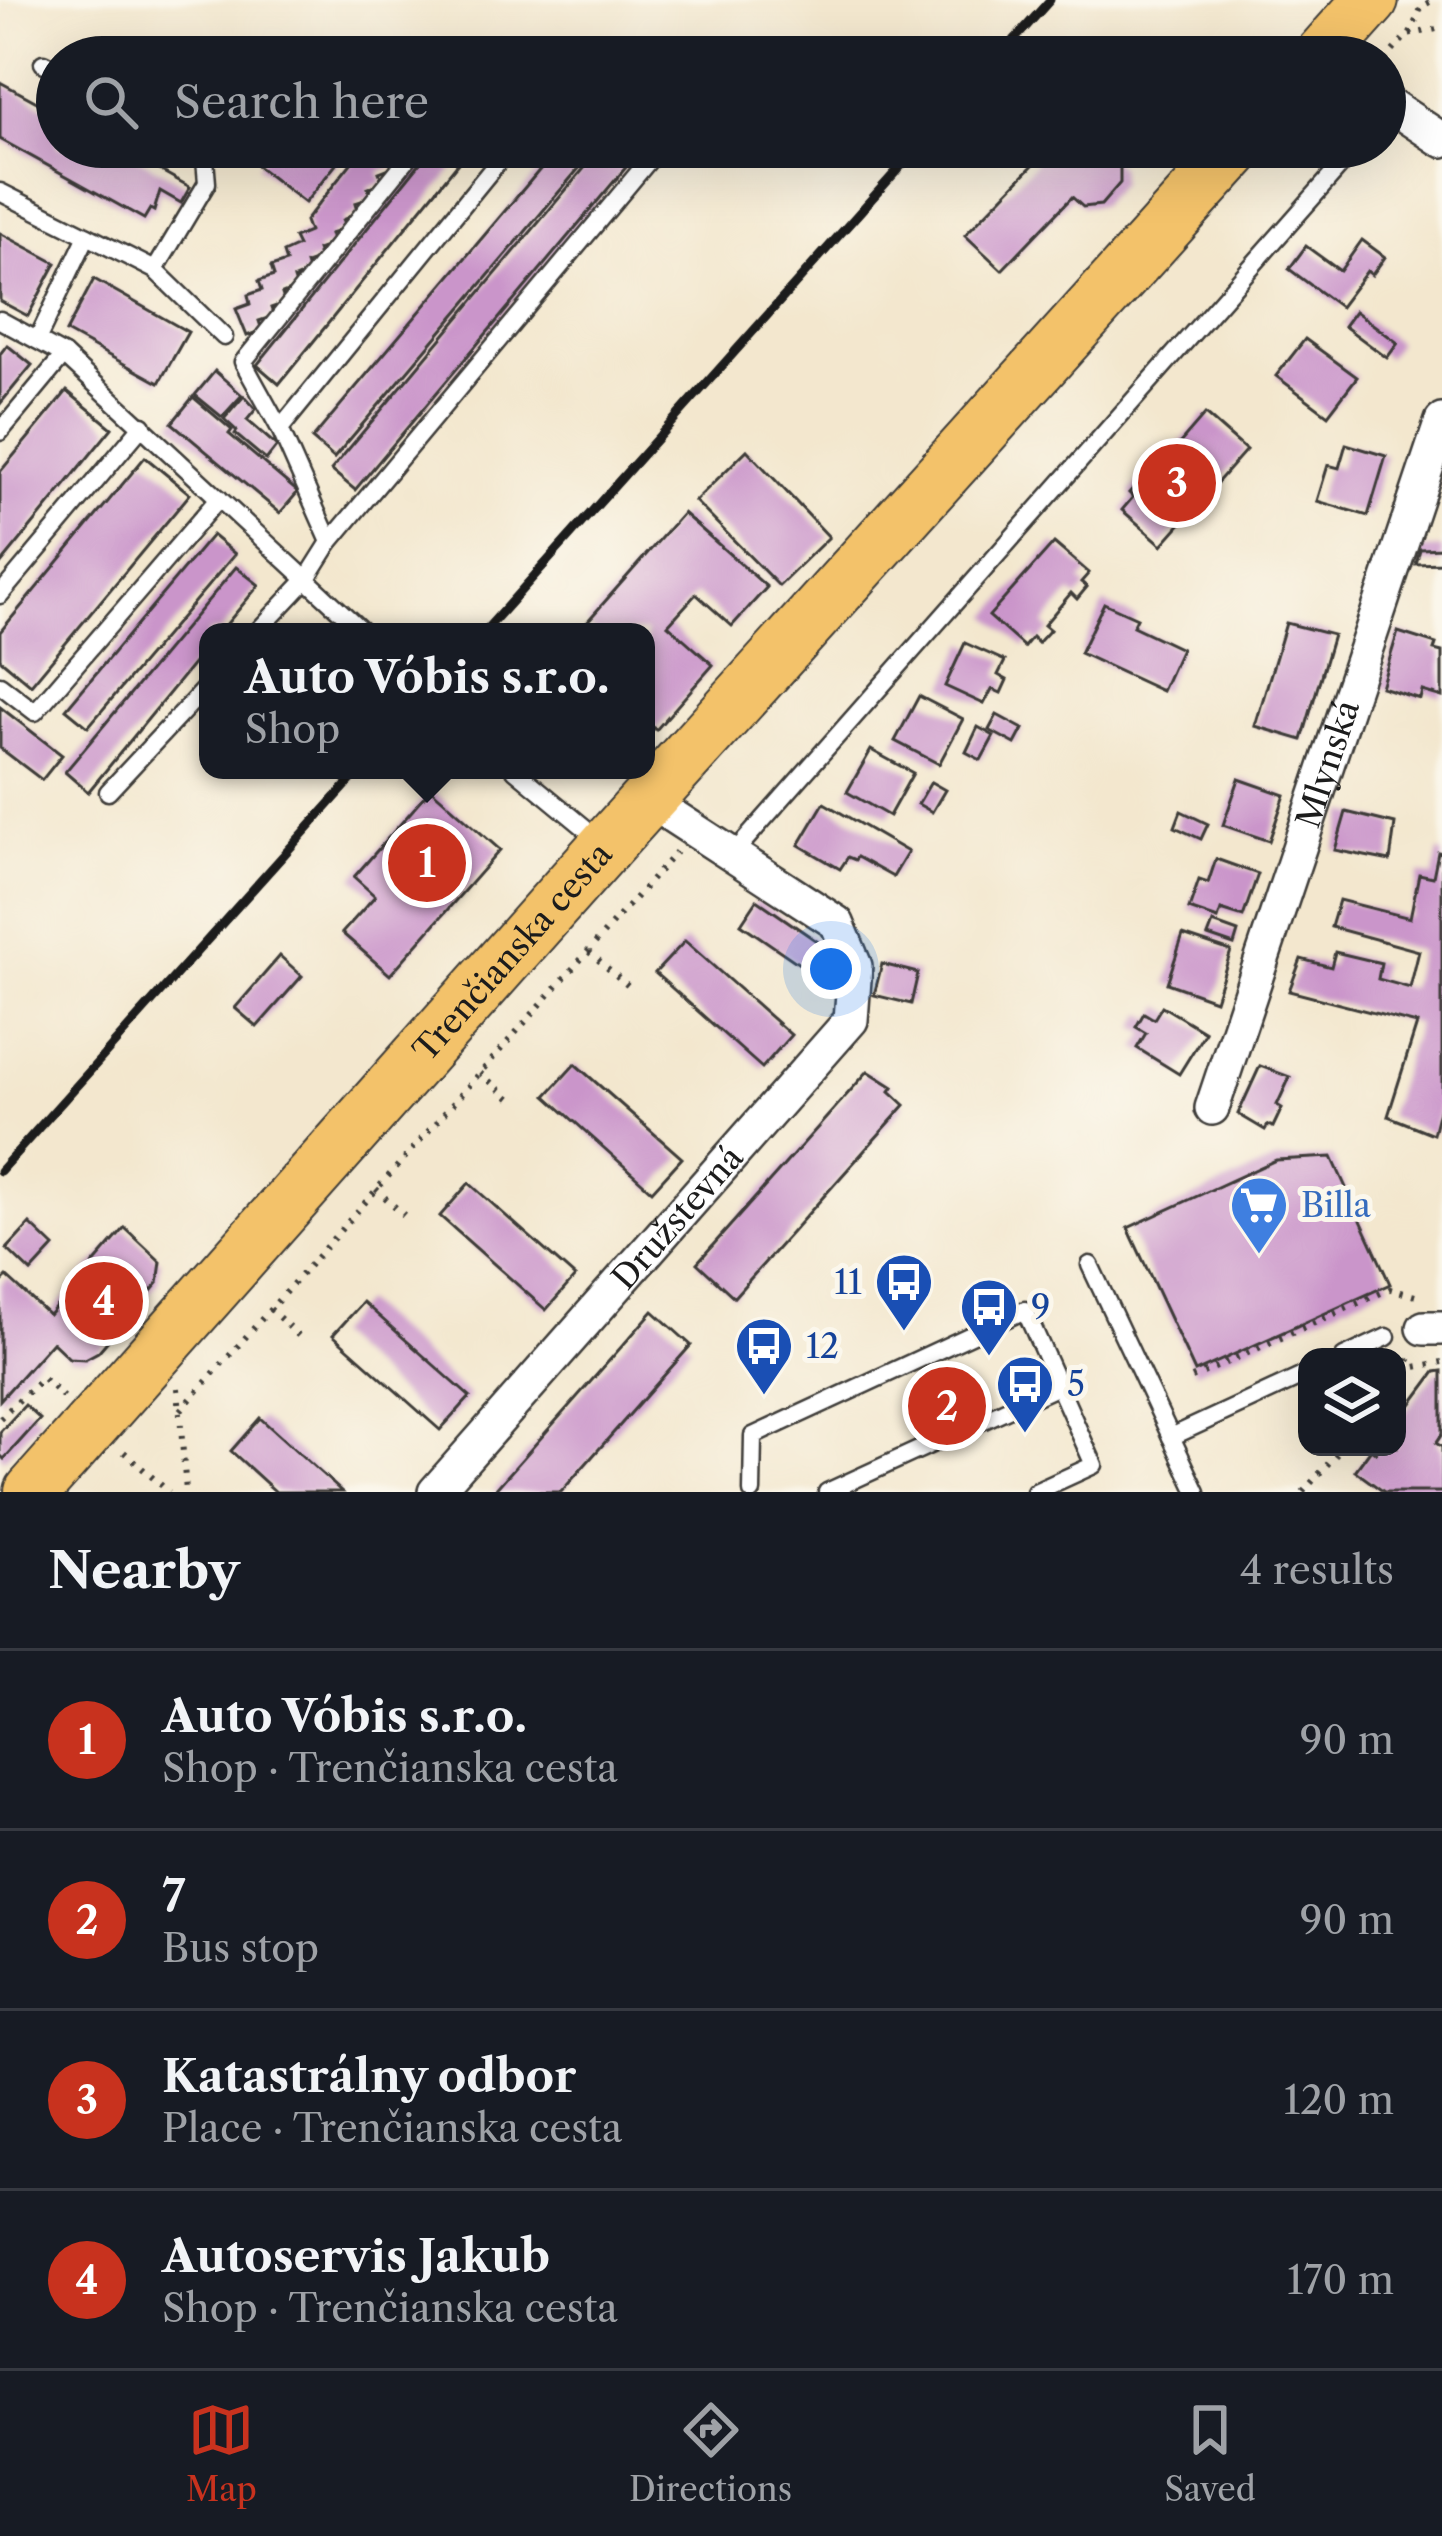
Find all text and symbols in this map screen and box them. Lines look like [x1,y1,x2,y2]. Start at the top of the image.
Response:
search box [36,36,1406,168]
icon: search [78,69,144,135]
text: Search here [174,74,429,130]
pin: 3 [1138,438,1216,528]
popup [199,623,655,779]
text: Auto Vóbis s.r.o. [245,649,609,705]
street label: Mlynská [1287,694,1368,833]
text: Shop [245,705,340,753]
pin: 1 [388,818,466,908]
street label: Trenčianska cesta [405,834,621,1070]
your location [801,939,861,999]
street label: Družstevná [603,1137,752,1298]
supermarket icon: Billa [1228,1174,1290,1256]
place label: Billa [1301,1185,1372,1226]
bus stop icon: 11 [873,1251,935,1333]
pin: 4 [65,1256,143,1346]
place label: 11 [834,1262,862,1303]
bus stop icon: 9 [958,1276,1020,1358]
place label: 9 [1031,1287,1050,1328]
bus stop icon: 12 [733,1315,795,1397]
place label: 12 [806,1326,839,1367]
map controls [1298,1348,1406,1456]
button: layers [1298,1348,1406,1456]
bus stop icon: 5 [994,1353,1056,1435]
pin: 2 [908,1361,986,1451]
place label: 5 [1067,1364,1085,1405]
text: Nearby [48,1539,240,1601]
text: 4 results [1240,1546,1394,1594]
text: Auto Vóbis s.r.o. [162,1688,527,1744]
text: 1 [78,1716,96,1764]
text: 90 m [1300,1716,1394,1764]
text: Shop · Trenčianska cesta [162,1744,618,1792]
text: 7 [162,1868,185,1924]
text: 2 [75,1896,99,1944]
text: 90 m [1300,1896,1394,1944]
text: Bus stop [162,1924,319,1972]
text: Katastrálny odbor [162,2048,576,2104]
text: 3 [76,2076,98,2124]
text: 120 m [1284,2076,1394,2124]
text: Place · Trenčianska cesta [162,2104,622,2152]
text: Autoservis Jakub [162,2228,550,2284]
text: 4 [75,2256,99,2304]
text: 170 m [1287,2256,1394,2304]
text: Shop · Trenčianska cesta [162,2284,618,2332]
tab: Map [186,2397,257,2510]
tab: Directions [629,2397,792,2510]
tab: Saved [1164,2397,1256,2510]

